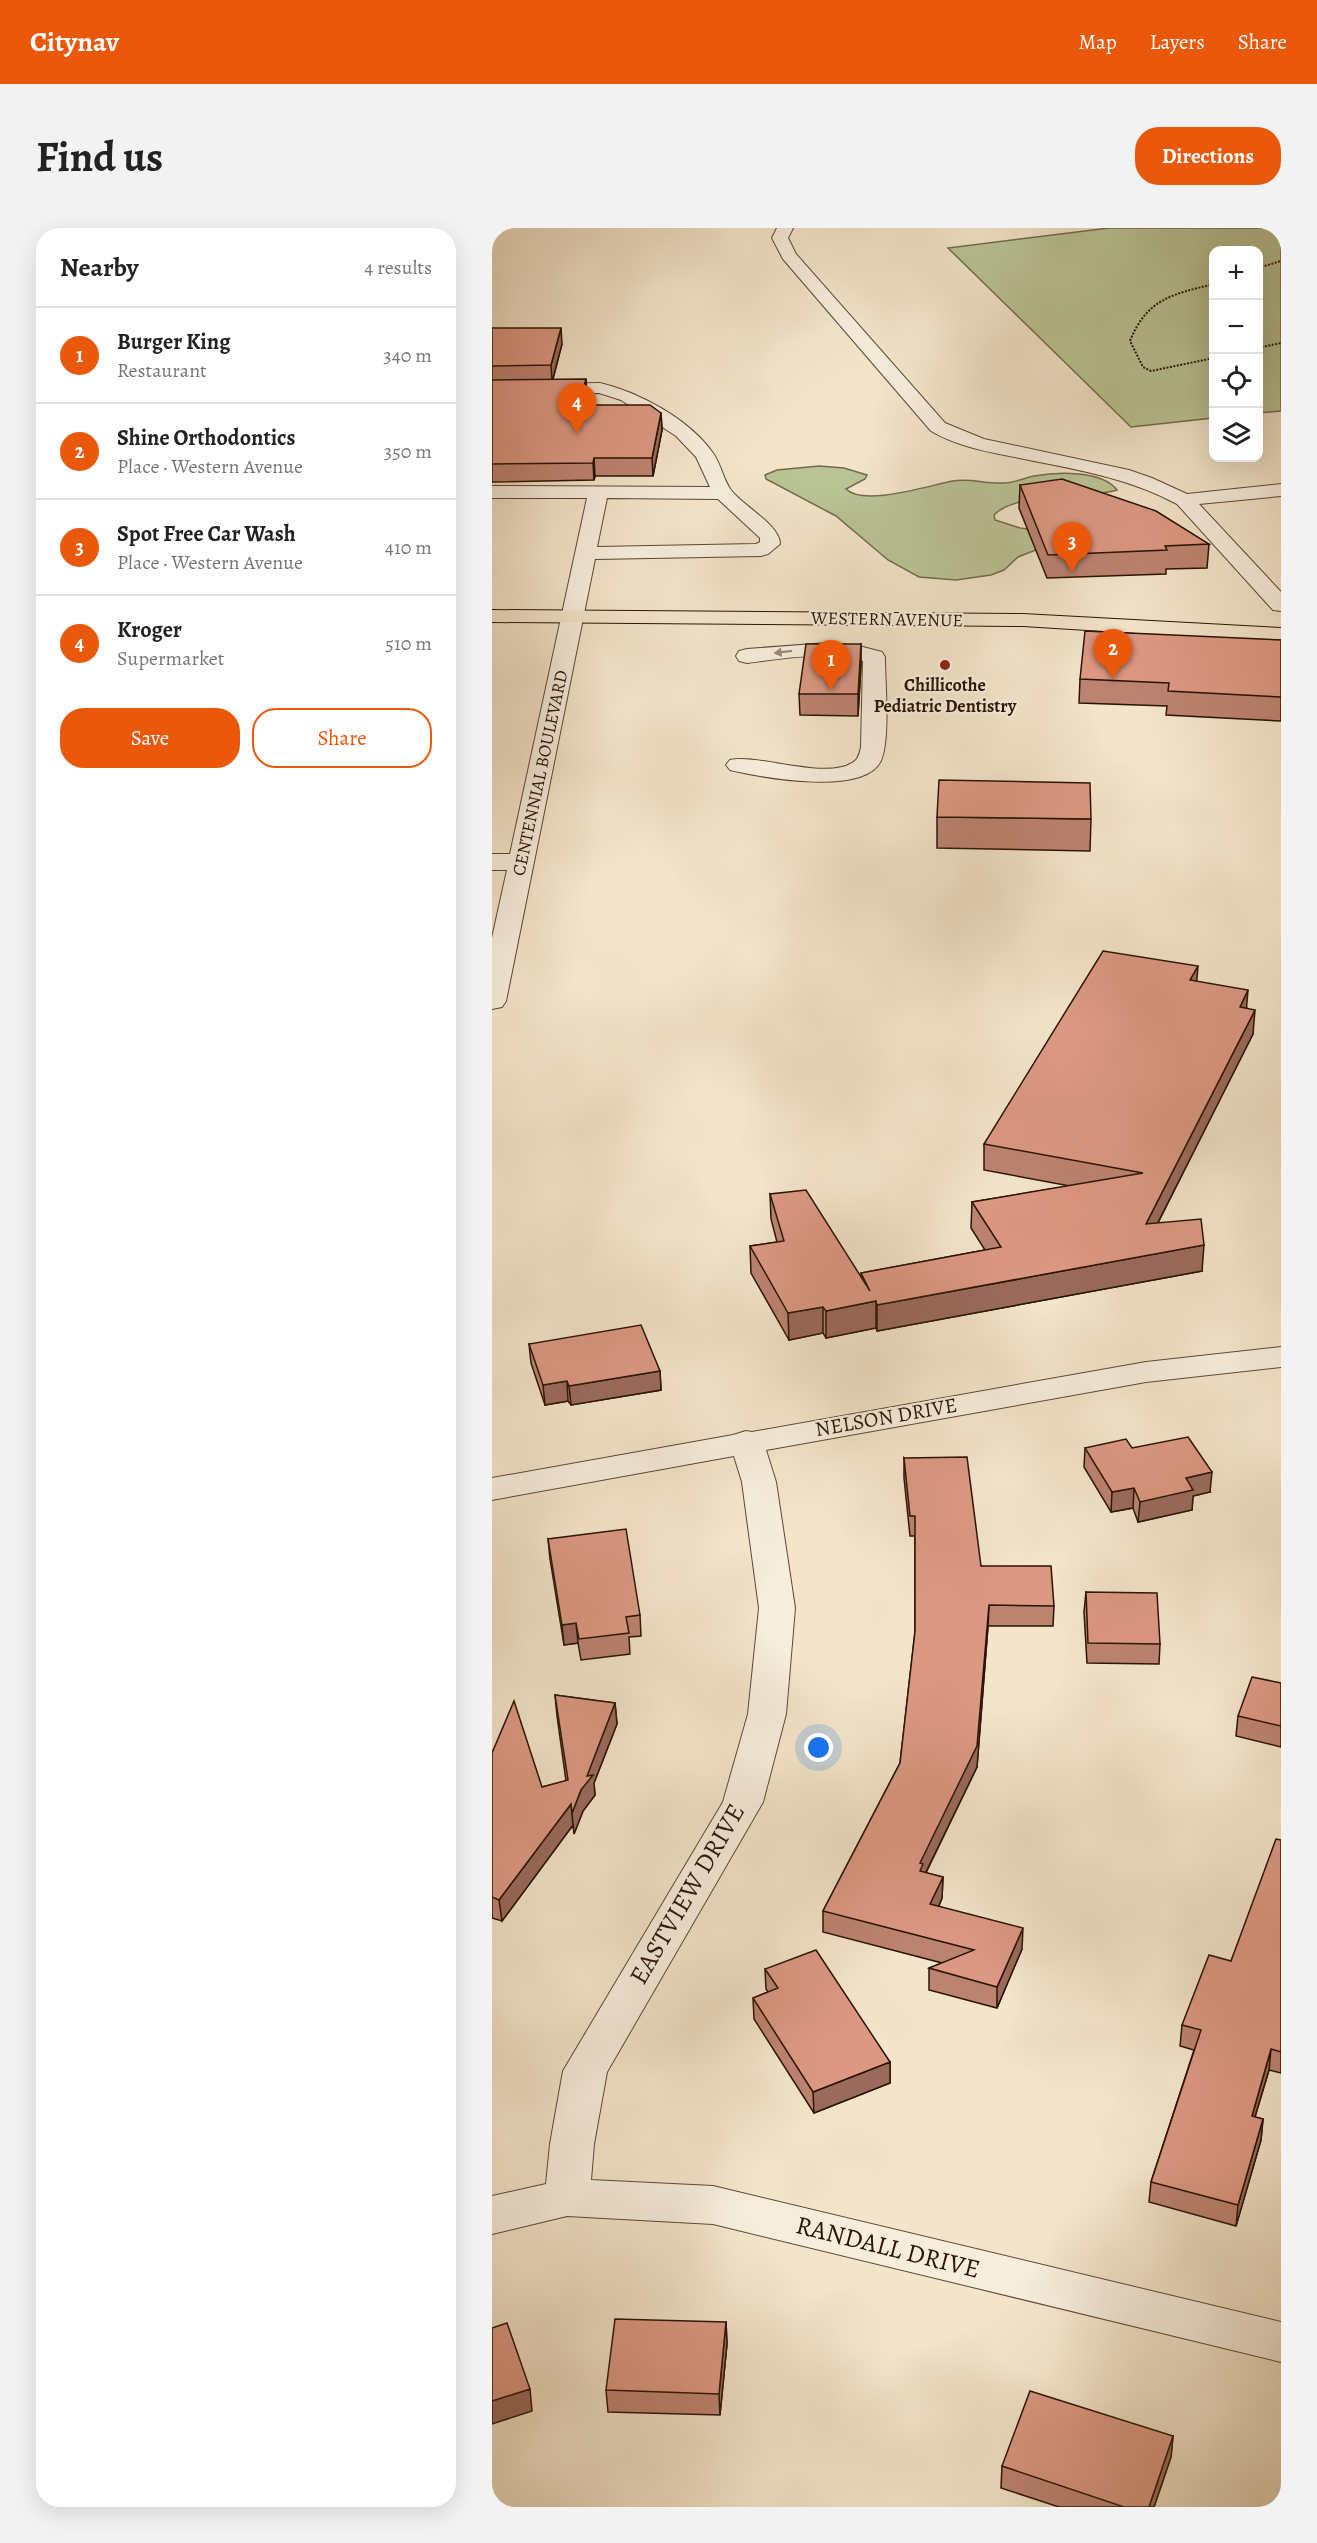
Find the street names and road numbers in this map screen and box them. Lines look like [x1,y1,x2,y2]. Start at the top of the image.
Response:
street label: WESTERN AVENUE [810,606,963,632]
street label: CENTENNIAL BOULEVARD [506,668,574,878]
street label: NELSON DRIVE [813,1391,959,1443]
street label: EASTVIEW DRIVE [621,1797,753,1991]
street label: RANDALL DRIVE [792,2207,984,2287]

